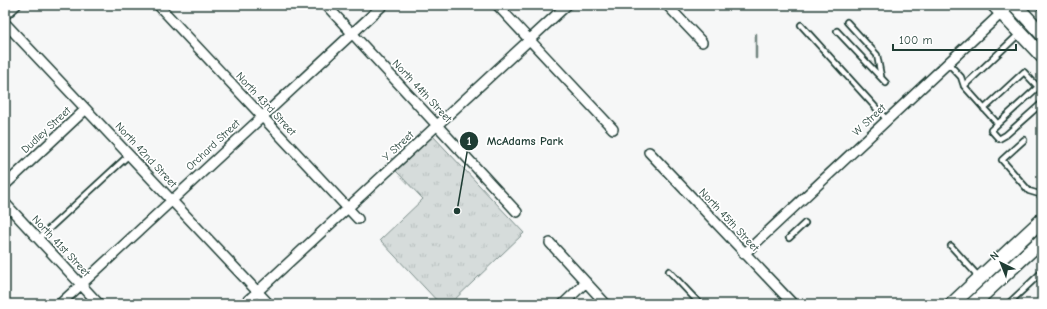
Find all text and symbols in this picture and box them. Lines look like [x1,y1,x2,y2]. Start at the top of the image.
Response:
scale bar [893,26,1016,52]
text: 100 m [899,33,932,47]
street label: North 44th Street [390,57,455,126]
street label: North 43rd Street [233,70,299,139]
street label: W Street [850,101,889,139]
street label: Dudley Street [19,103,74,156]
street label: Orchard Street [183,116,243,173]
street label: North 42nd Street [112,120,180,191]
street label: Y Street [380,128,417,164]
callout: McAdams Park [459,129,571,153]
text: 1 [467,134,472,148]
text: McAdams Park [487,134,563,148]
street label: North 45th Street [696,186,762,255]
street label: North 41st Street [29,213,93,280]
north arrow [981,243,1021,283]
text: N [987,249,1002,263]

